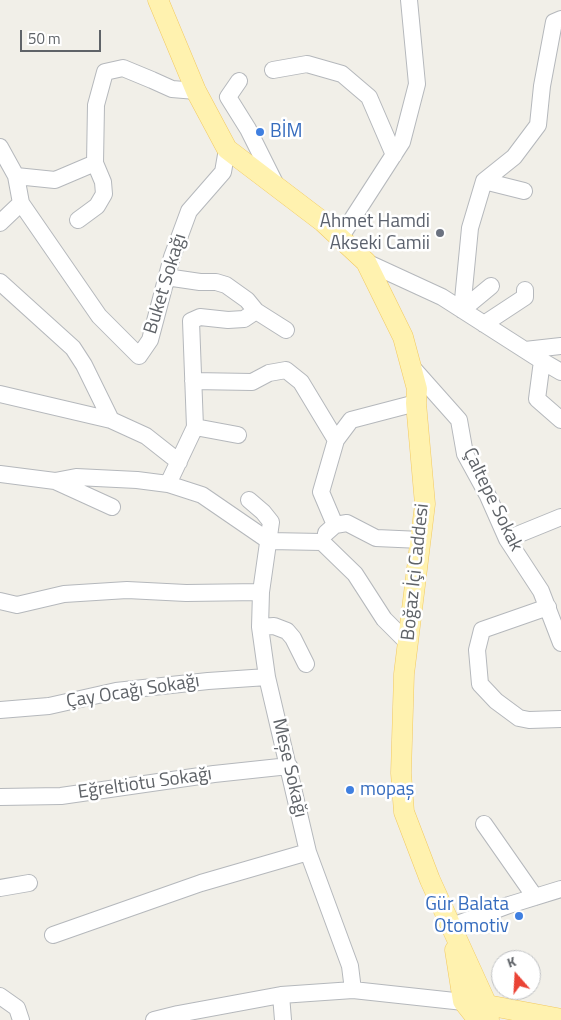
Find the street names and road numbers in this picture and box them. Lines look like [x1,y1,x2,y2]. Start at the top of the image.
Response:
street label: Buket Sokağı [140,231,192,337]
street label: Çaltepe Sokak [457,445,527,555]
street label: Boğaz İçi Caddesi [397,502,435,642]
street label: Çay Ocağı Sokağı [65,670,201,714]
street label: Meşe Sokağı [267,716,311,820]
street label: Eğreltiotu Sokağı [77,763,213,805]

